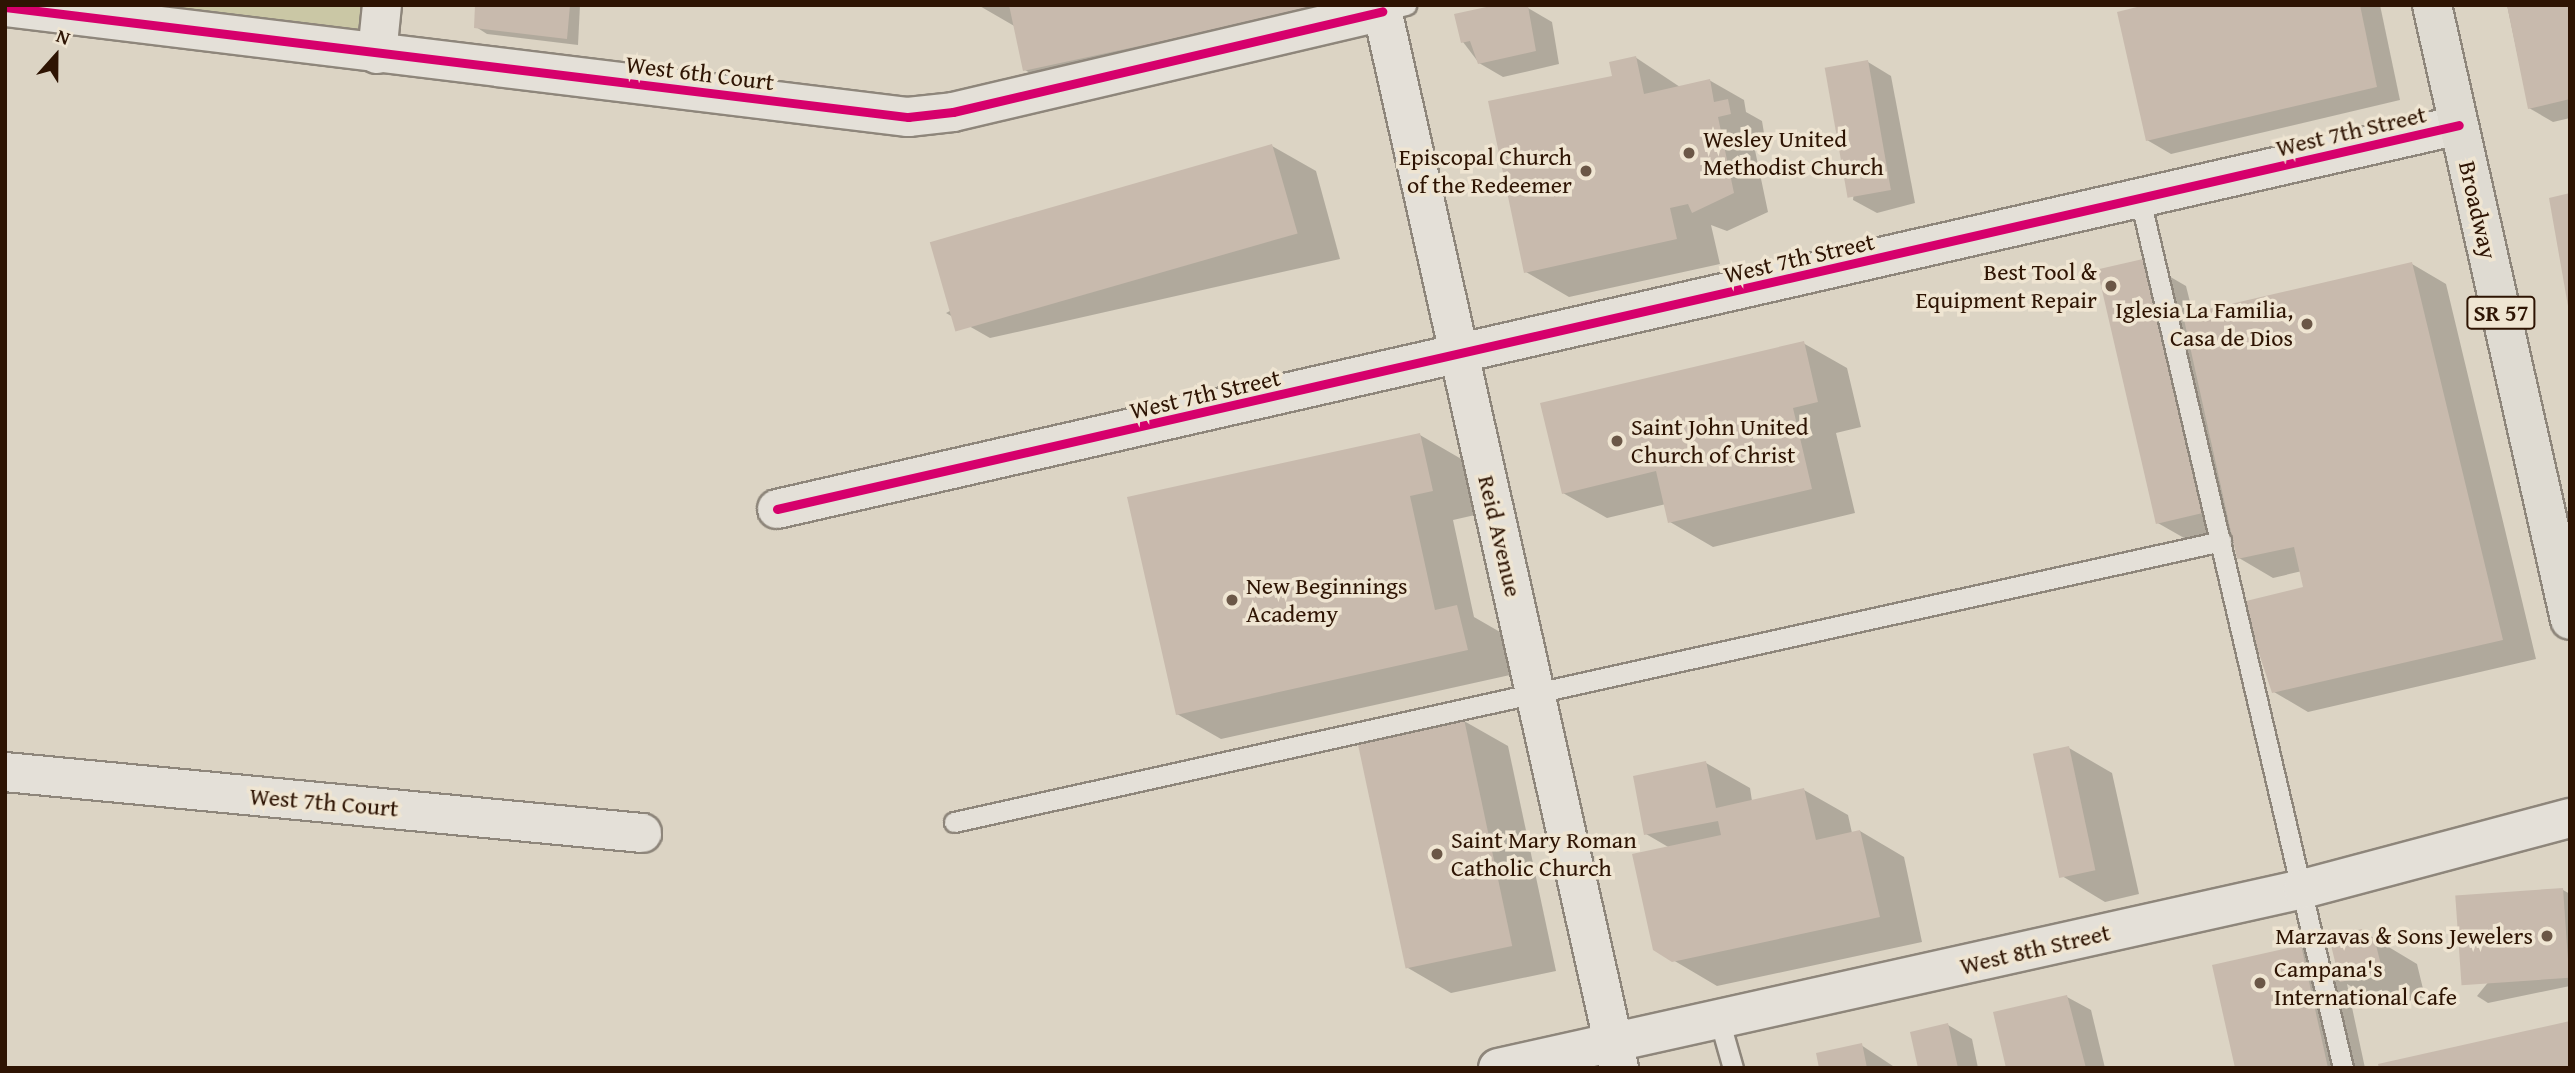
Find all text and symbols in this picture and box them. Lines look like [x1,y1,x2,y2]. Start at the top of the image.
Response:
north arrow [21,21,91,91]
text: N [53,21,74,52]
street label: West 6th Court [624,50,776,96]
street label: West 7th Street [2273,100,2429,162]
place label: Wesley United Methodist Church [1703,125,1884,181]
place label: Episcopal Church of the Redeemer [1399,143,1572,199]
marker: Wesley United Methodist Church [1681,145,1697,161]
street label: Broadway [2453,158,2503,262]
marker: Episcopal Church of the Redeemer [1578,163,1594,179]
street label: West 7th Street [1721,227,1877,289]
place label: Best Tool & Equipment Repair [1915,258,2097,314]
marker: Best Tool & Equipment Repair [2103,278,2119,294]
road number: SR 57 [2466,294,2536,332]
place label: Iglesia La Familia, Casa de Dios [2115,296,2293,352]
marker: Iglesia La Familia, Casa de Dios [2299,316,2315,332]
street label: West 7th Street [1127,363,1283,425]
place label: Saint John United Church of Christ [1631,413,1809,469]
marker: Saint John United Church of Christ [1609,433,1625,449]
street label: Reid Avenue [1472,473,1528,599]
place label: New Beginnings Academy [1246,572,1407,628]
marker: New Beginnings Academy [1224,592,1240,608]
street label: West 7th Court [248,781,400,823]
place label: Saint Mary Roman Catholic Church [1451,826,1637,882]
marker: Saint Mary Roman Catholic Church [1429,846,1445,862]
street label: West 8th Street [1957,918,2113,980]
place label: Marzavas & Sons Jewelers [2275,922,2533,950]
marker: Marzavas & Sons Jewelers [2539,928,2555,944]
place label: Campana's International Cafe [2274,955,2457,1011]
marker: Campana's International Cafe [2252,975,2268,991]

